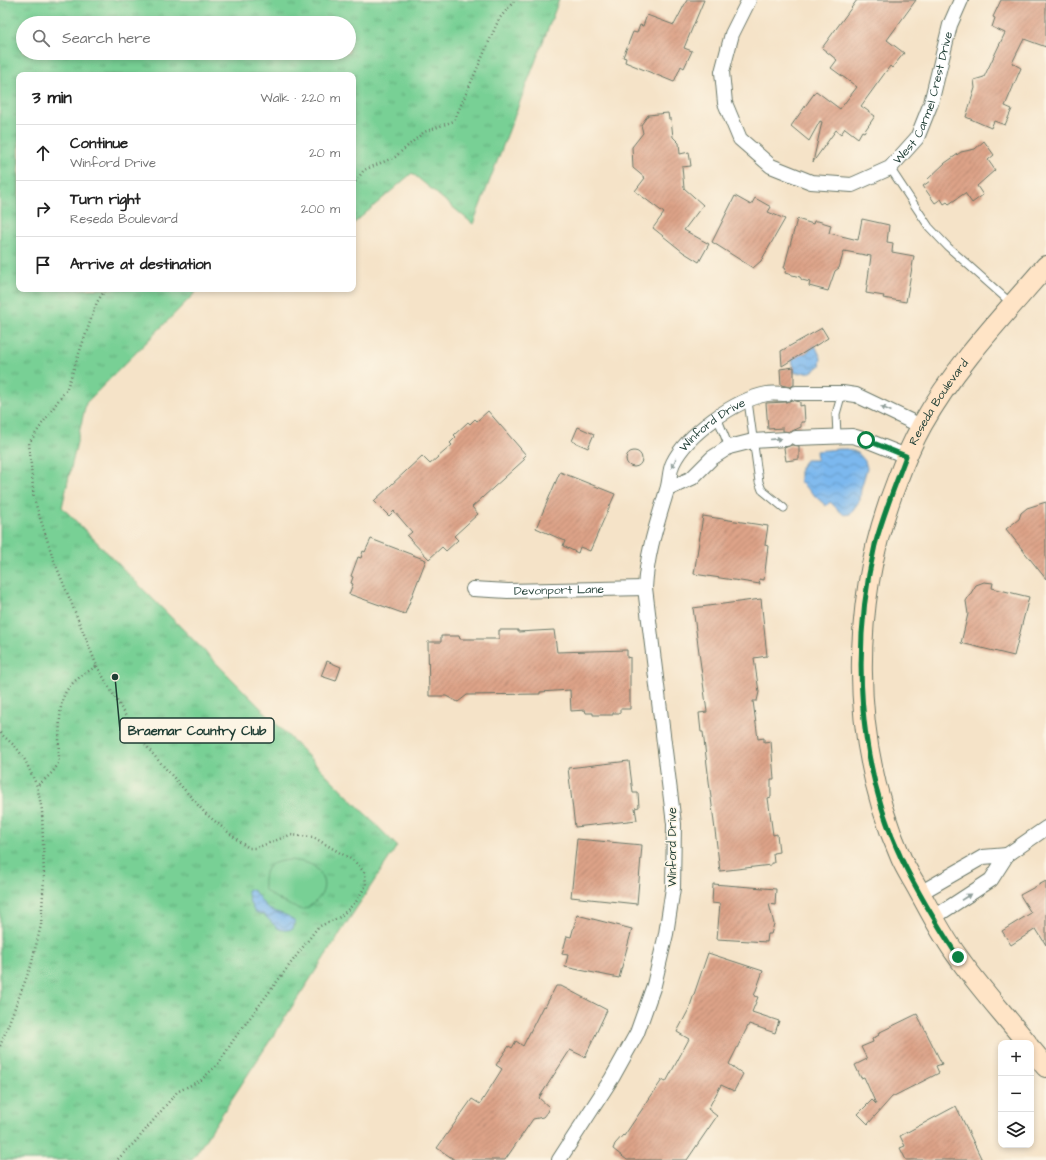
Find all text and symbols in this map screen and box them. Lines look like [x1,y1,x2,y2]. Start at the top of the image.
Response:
search box [16,16,356,60]
icon: search [30,27,52,49]
text: Search here [62,28,151,49]
street label: West Carmel Crest Drive [889,29,957,168]
text: 3 min [32,86,72,110]
text: Walk · 220 m [260,89,340,107]
text: Continue [70,133,128,154]
icon: ahead [32,142,54,164]
text: 20 m [309,144,340,162]
text: Winford Drive [70,154,156,172]
text: Turn right [70,189,141,210]
icon: right [32,198,54,220]
text: 200 m [301,200,340,218]
text: Reseda Boulevard [70,210,178,228]
icon: arrive [32,254,54,276]
text: Arrive at destination [70,254,211,275]
street label: Reseda Boulevard [905,355,973,448]
street label: Winford Drive [675,394,749,455]
one-way arrow [880,406,891,412]
route start [857,431,875,449]
one-way arrow [770,436,782,443]
one-way arrow [671,457,677,469]
street label: Devonport Lane [514,581,605,600]
callout: Braemar Country Club [120,718,274,743]
text: Braemar Country Club [128,722,267,741]
street label: Winford Drive [664,807,681,887]
one-way arrow [960,893,971,900]
route end [949,948,967,966]
map controls [998,1040,1034,1148]
button: + [998,1040,1034,1076]
button: − [998,1076,1034,1112]
button: layers [998,1112,1034,1148]

